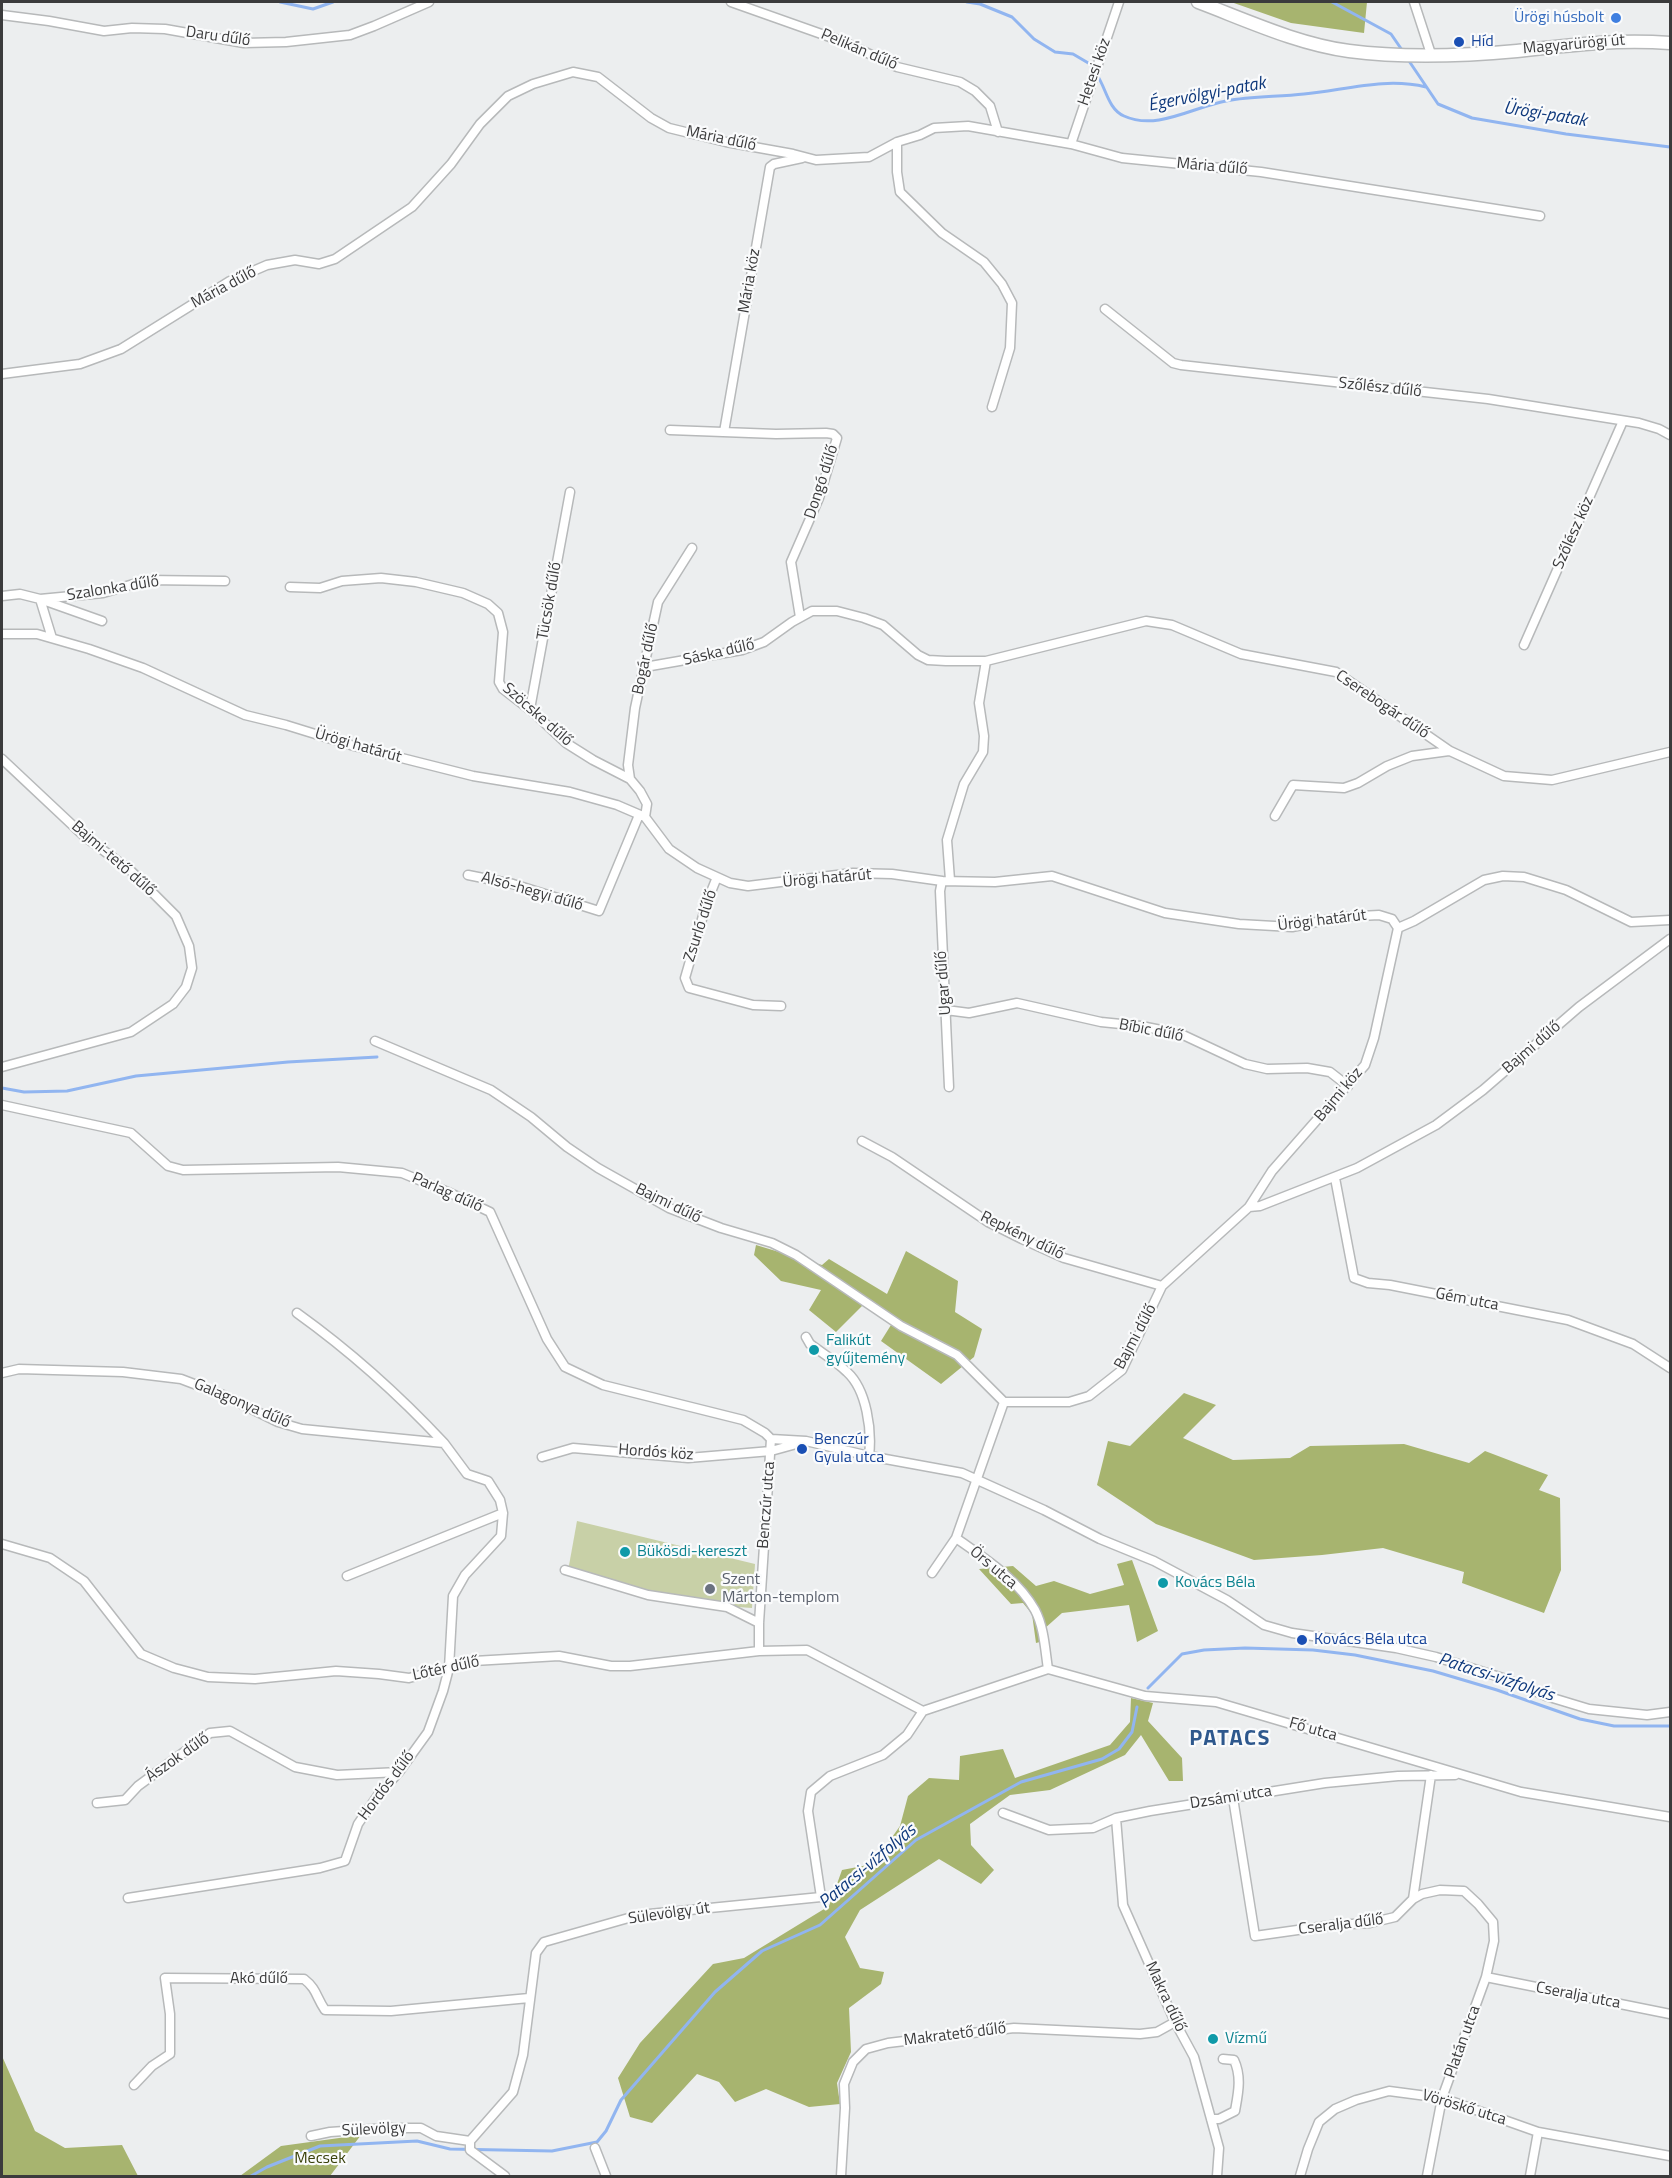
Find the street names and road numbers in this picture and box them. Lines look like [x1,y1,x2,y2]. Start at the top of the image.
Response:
street label: Daru dűlő [184,23,252,51]
street label: Pelikán dűlő [818,25,900,75]
street label: Magyarürögi út [1522,31,1626,59]
street label: Hetesi köz [1075,36,1115,108]
street label: Mária dűlő [684,122,758,156]
street label: Mária dűlő [1176,154,1248,180]
street label: Mária köz [735,247,765,315]
street label: Mária dűlő [188,263,260,313]
street label: Szőlész dűlő [1338,374,1422,402]
street label: Dongó dűlő [801,443,843,521]
street label: Szőlész köz [1549,494,1599,572]
street label: Tücsök dűlő [534,561,566,641]
street label: Szalonka dűlő [66,572,160,606]
street label: Bogár dűlő [629,621,663,697]
street label: Sáska dűlő [682,636,756,670]
street label: Cserebogár dűlő [1331,667,1433,743]
street label: Szöcske dűlő [498,679,576,751]
street label: Ürögi határút [312,724,404,768]
street label: Bajmi-tető dűlő [67,817,159,901]
street label: Ürögi határút [782,866,872,892]
street label: Alsó-hegyi dűlő [479,868,585,916]
street label: Zsurló dűlő [680,887,722,965]
street label: Ürögi határút [1277,906,1367,936]
street label: Ugar dűlő [932,950,956,1016]
street label: Bíbic dűlő [1117,1015,1185,1047]
street label: Bajmi dűlő [1499,1018,1565,1078]
street label: Bajmi köz [1311,1064,1367,1126]
street label: Parlag dűlő [409,1169,485,1217]
street label: Bajmi dűlő [632,1180,704,1228]
street label: Repkény dűlő [977,1208,1067,1264]
street label: Gém utca [1434,1284,1500,1316]
street label: Bajmi dűlő [1111,1301,1161,1373]
street label: Galagonya dűlő [191,1375,293,1433]
street label: Hordós köz [618,1441,694,1465]
street label: Benczúr utca [754,1461,780,1549]
street label: Örs utca [965,1543,1021,1593]
street label: Lőtér dűlő [411,1653,481,1685]
street label: Fő utca [1287,1714,1339,1746]
street label: Ászok dűlő [143,1729,213,1787]
street label: Hordós dűlő [355,1748,419,1824]
street label: Dzsámi utca [1189,1782,1273,1814]
street label: Sülevölgy út [627,1899,711,1929]
street label: Cseralja dűlő [1297,1910,1385,1940]
street label: Makra dűlő [1140,1959,1190,2035]
street label: Akó dűlő [230,1969,288,1989]
street label: Cseralja utca [1534,1978,1622,2014]
street label: Platán utca [1441,2003,1485,2081]
street label: Makratető dűlő [903,2019,1007,2051]
street label: Vöröskő utca [1420,2086,1508,2130]
street label: Sülevölgy [341,2119,407,2141]

